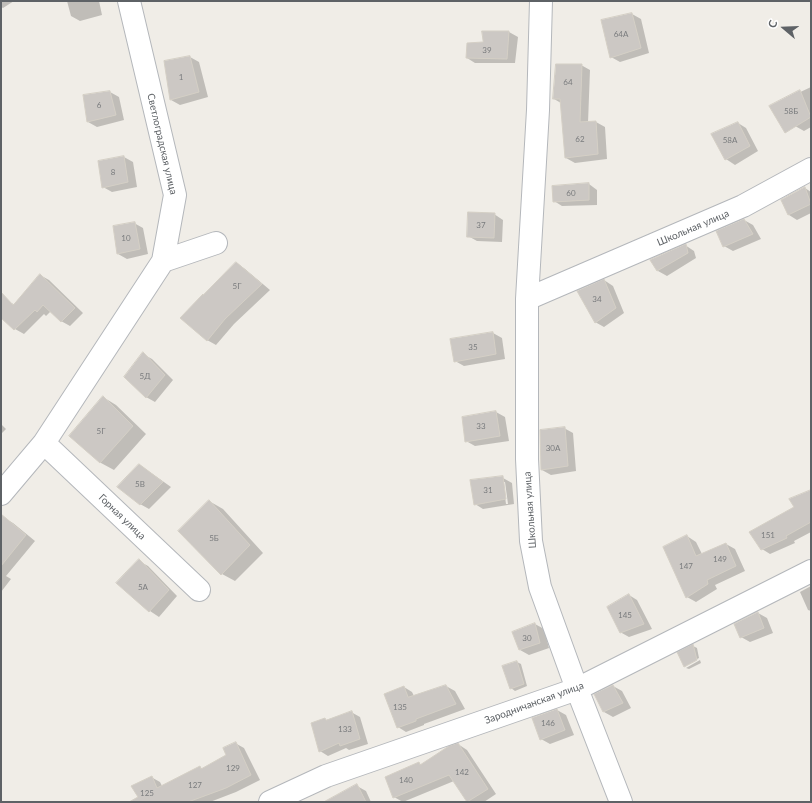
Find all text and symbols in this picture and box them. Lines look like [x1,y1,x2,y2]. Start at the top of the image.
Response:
north arrow [764,8,804,48]
text: С [765,18,780,29]
house number: 64А [614,29,628,39]
house number: 39 [482,45,492,55]
house number: 1 [179,72,183,82]
house number: 64 [563,77,573,87]
street label: Светлоградская улица [145,92,179,196]
house number: 6 [97,100,101,110]
house number: 58Б [784,106,798,116]
house number: 62 [575,134,585,144]
house number: 58А [723,135,737,145]
house number: 8 [111,167,115,177]
house number: 60 [566,188,576,198]
street label: Школьная улица [655,207,731,249]
house number: 37 [476,220,486,230]
house number: 10 [121,233,131,243]
house number: 5Г [233,281,241,291]
house number: 34 [592,294,602,304]
house number: 35 [468,342,478,352]
house number: 5Д [140,371,150,381]
house number: 33 [476,421,486,431]
house number: 5Г [97,426,105,436]
house number: 30А [546,443,560,453]
street label: Школьная улица [521,471,539,549]
house number: 5В [135,479,145,489]
house number: 31 [483,485,493,495]
street label: Горная улица [96,492,148,542]
house number: 151 [761,530,775,540]
house number: 5Б [209,533,219,543]
house number: 149 [713,554,727,564]
house number: 147 [679,561,693,571]
house number: 5А [138,582,148,592]
house number: 145 [618,610,632,620]
house number: 30 [522,633,532,643]
street label: Зародничанская улица [483,679,585,727]
house number: 135 [393,702,407,712]
house number: 146 [541,718,555,728]
house number: 133 [338,724,352,734]
house number: 129 [226,763,240,773]
house number: 142 [455,767,469,777]
house number: 140 [399,775,413,785]
house number: 127 [188,780,202,790]
house number: 125 [140,788,154,798]

